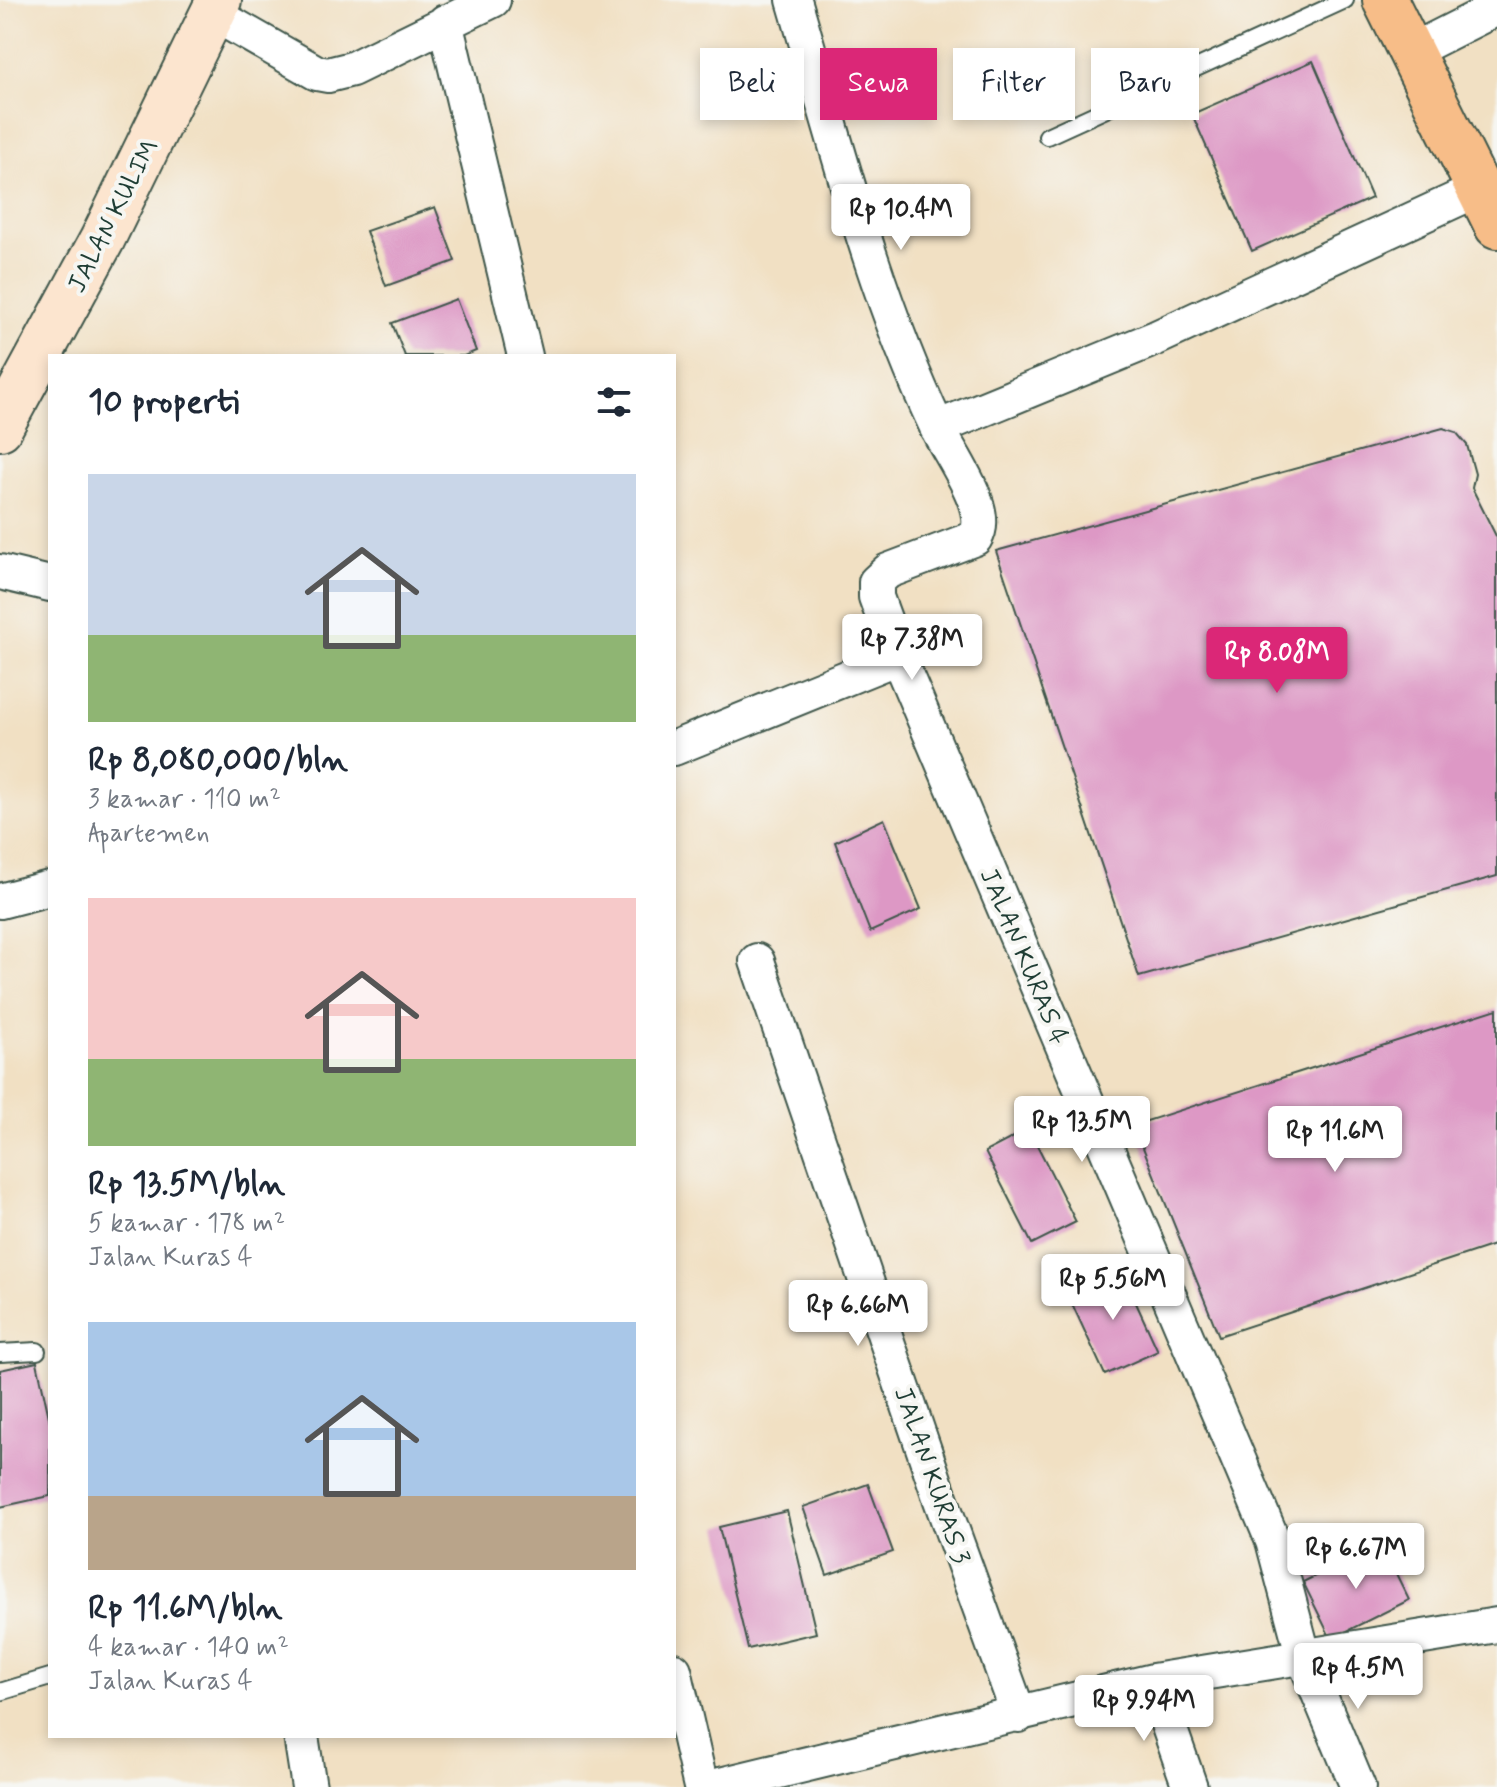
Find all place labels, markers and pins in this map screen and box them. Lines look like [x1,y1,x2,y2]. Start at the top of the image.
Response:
pin: Rp 10.4M [818,184,984,252]
pin: Rp 7.38M [829,614,995,682]
pin: Rp 8.08M [1194,627,1360,695]
pin: Rp 13.5M [999,1096,1165,1164]
pin: Rp 11.6M [1252,1106,1418,1174]
pin: Rp 5.56M [1030,1254,1196,1322]
pin: Rp 6.66M [775,1280,941,1348]
pin: Rp 6.67M [1273,1523,1439,1591]
pin: Rp 4.5M [1284,1643,1432,1711]
pin: Rp 9.94M [1061,1675,1227,1743]

